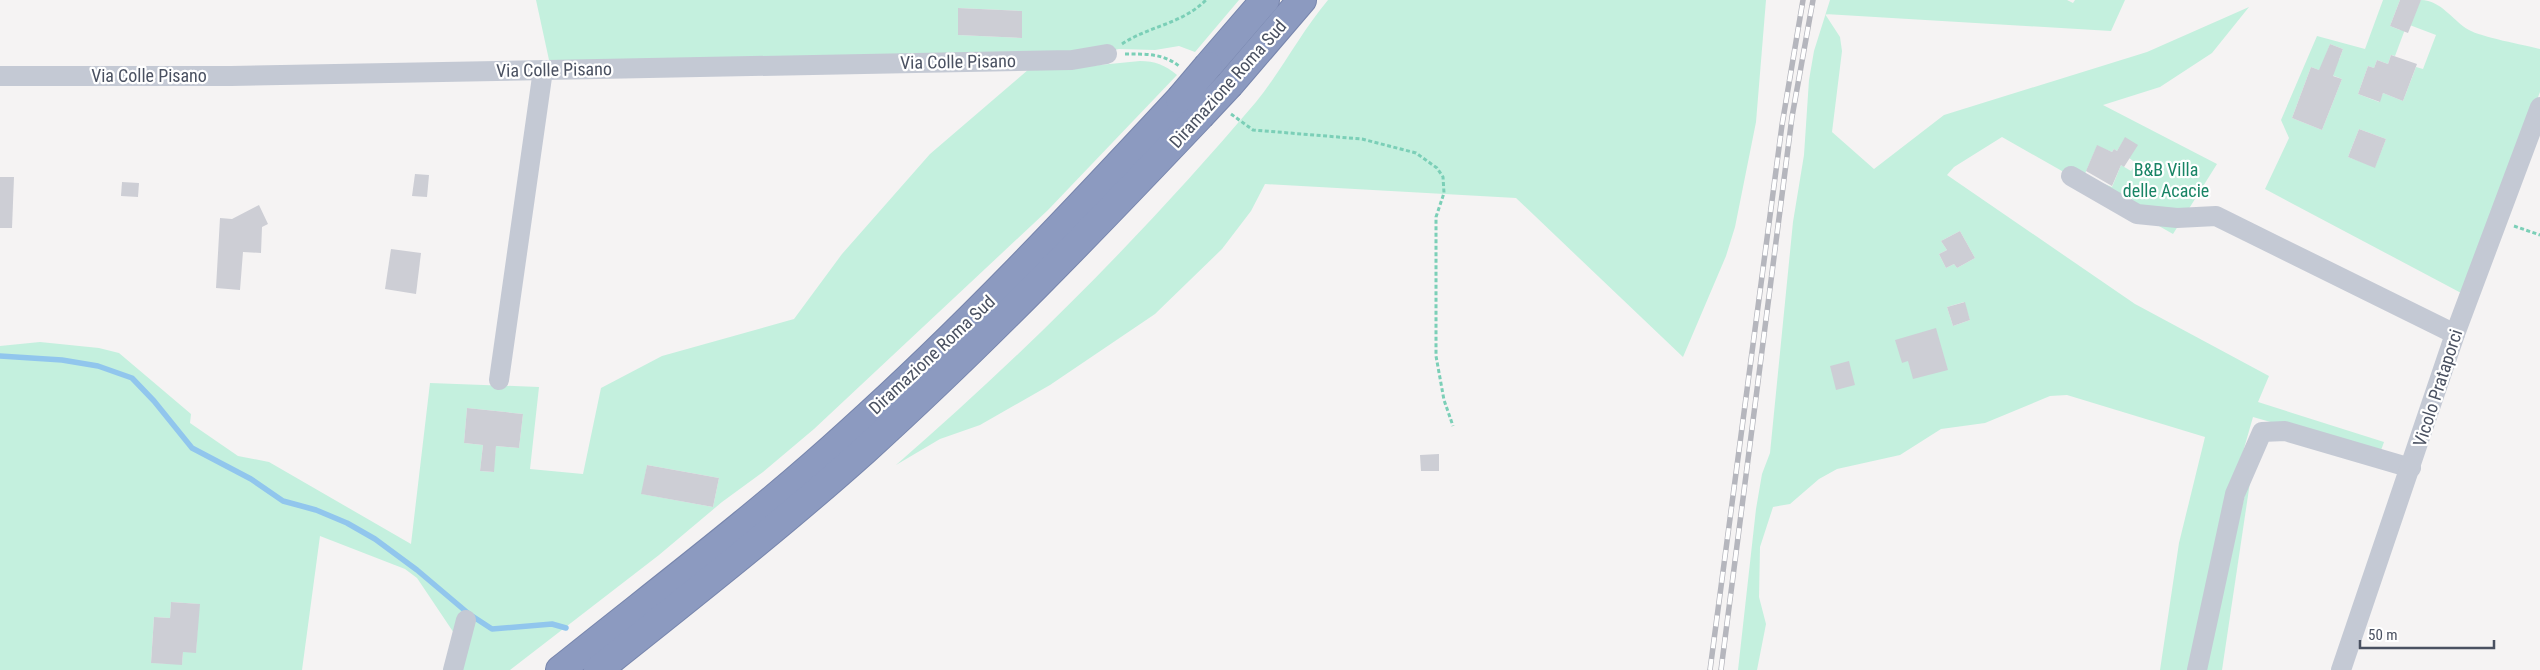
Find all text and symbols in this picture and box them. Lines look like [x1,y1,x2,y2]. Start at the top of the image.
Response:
street label: Diramazione Roma Sud [1165,15,1290,152]
street label: Via Colle Pisano [900,50,1016,73]
street label: Via Colle Pisano [496,58,612,81]
street label: Via Colle Pisano [91,65,207,86]
park label: B&B Villa delle Acacie [2123,159,2209,201]
street label: Diramazione Roma Sud [864,291,999,418]
street label: Vicolo Prataporci [2409,326,2466,449]
scale bar [2360,618,2494,650]
text: 50 m [2368,626,2398,644]

